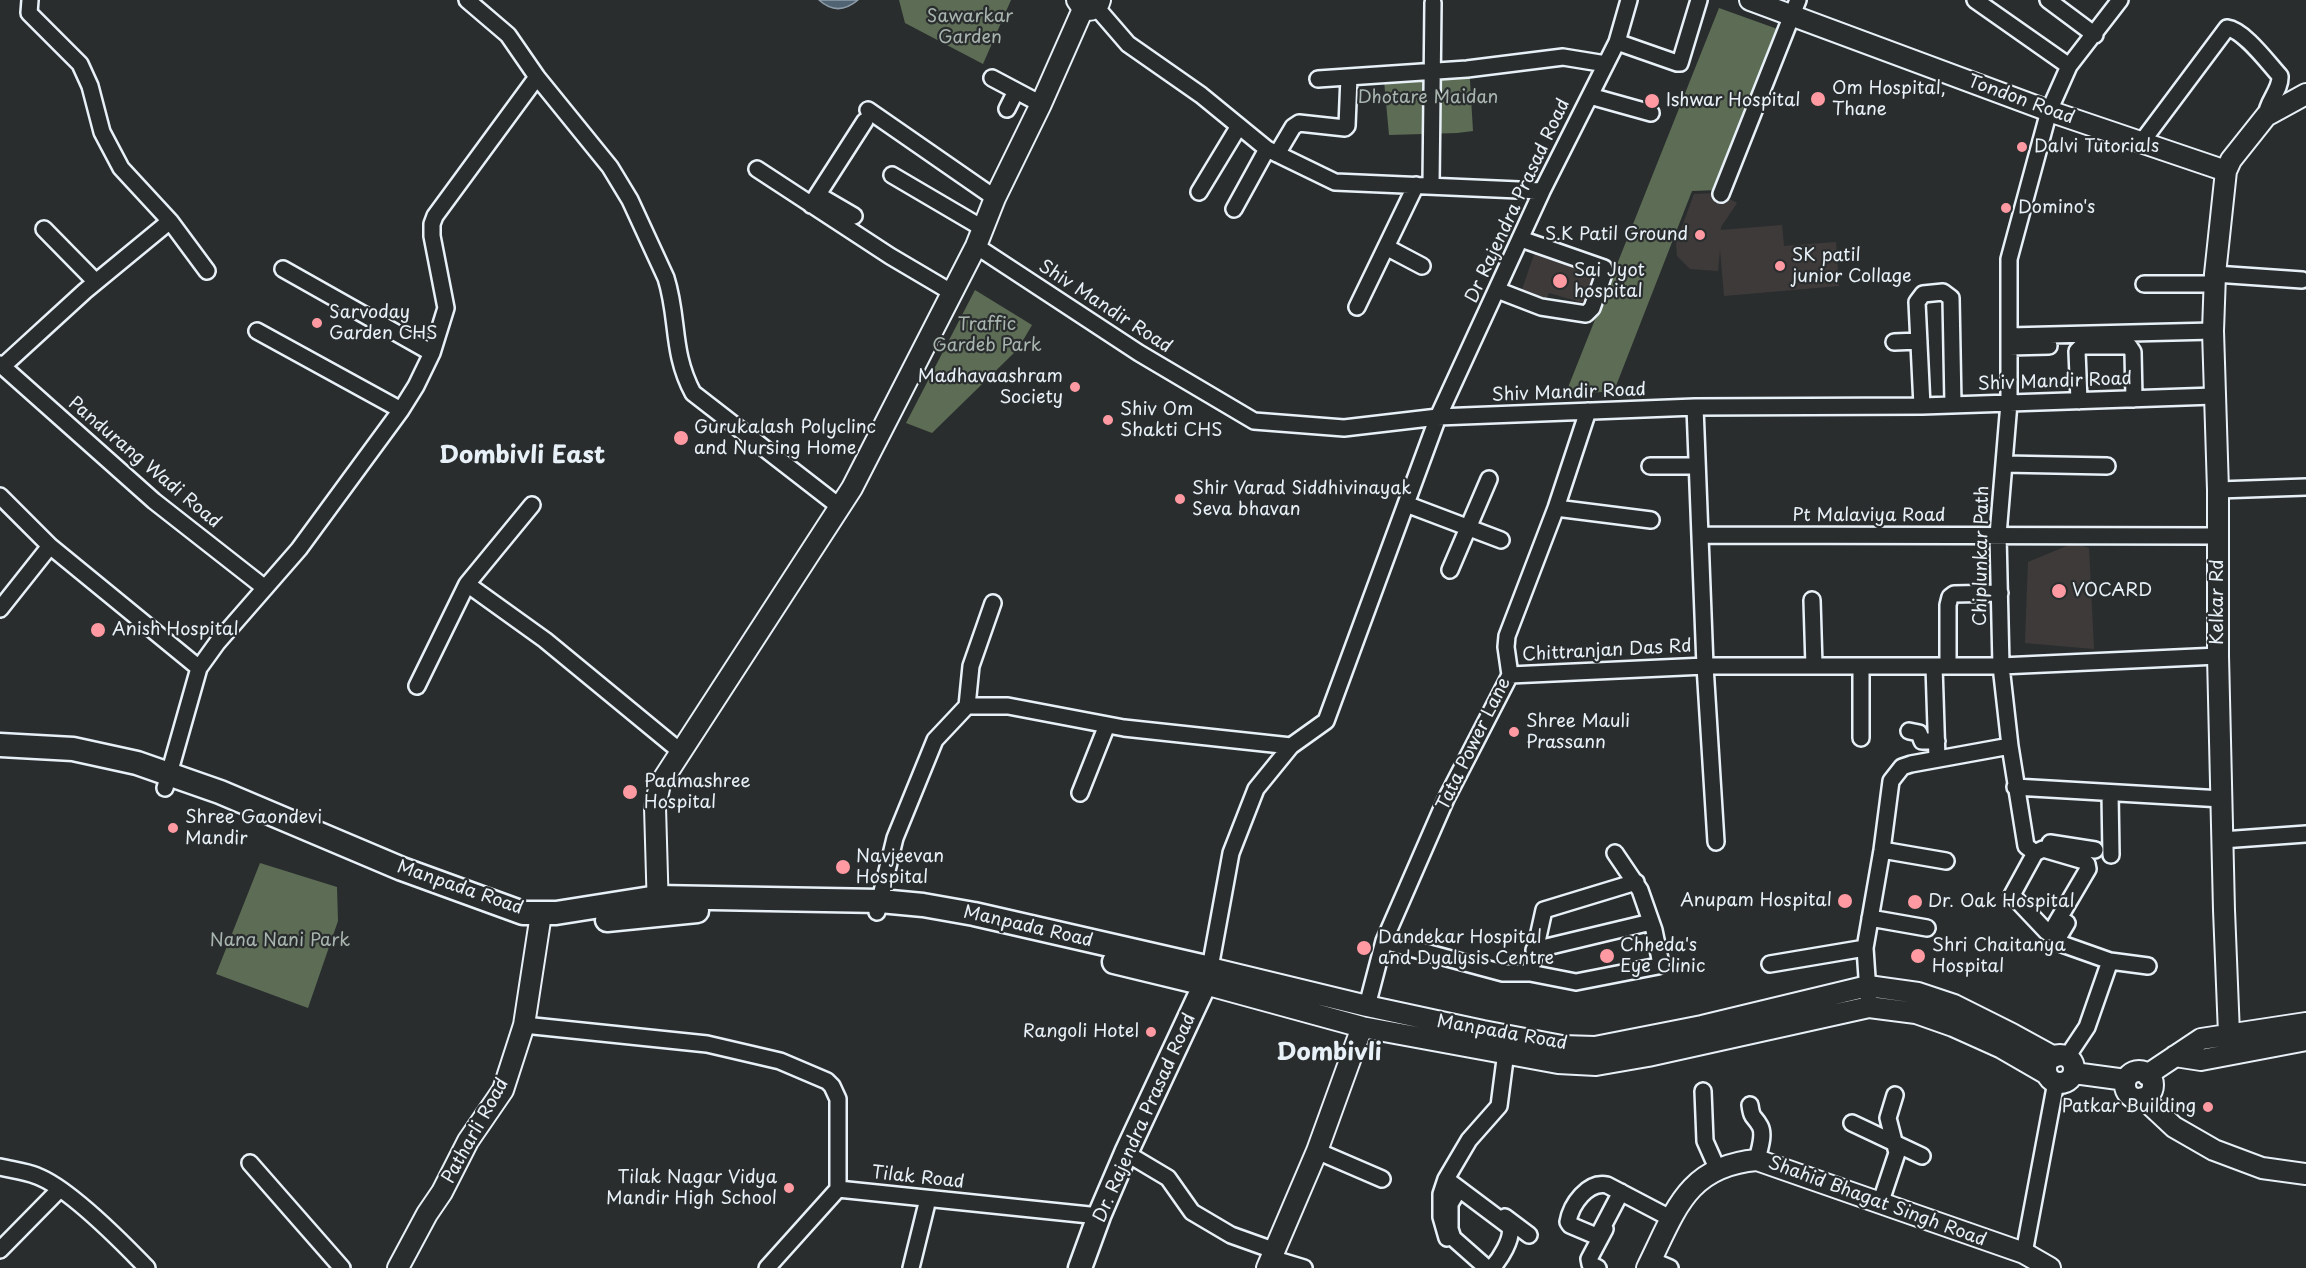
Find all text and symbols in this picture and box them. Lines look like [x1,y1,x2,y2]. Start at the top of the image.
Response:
park label: Sawarkar Garden [927,6,1013,48]
street label: Tondon Road [1965,71,2077,129]
place label: Om Hospital, Thane [1832,78,1946,121]
park label: Dhotare Maidan [1358,87,1498,109]
place label: Ishwar Hospital [1666,90,1801,112]
marker: Om Hospital, Thane [1809,90,1827,108]
marker: Ishwar Hospital [1643,92,1661,110]
street label: Dr Rajendra Prasad Road [1461,95,1575,307]
place label: Dalvi Tutorials [2034,136,2159,158]
marker: Dalvi Tutorials [2015,140,2029,154]
place label: Domino's [2018,197,2095,219]
marker: Domino's [1999,201,2013,215]
place label: S.K Patil Ground [1545,224,1688,246]
marker: S.K Patil Ground [1693,228,1707,242]
place label: SK patil junior Collage [1792,245,1912,288]
street label: Shiv Mandir Road [1034,256,1176,358]
marker: SK patil junior Collage [1773,259,1787,273]
place label: Sai Jyot hospital [1574,260,1645,302]
marker: Sai Jyot hospital [1551,272,1569,290]
place label: Sarvoday Garden CHS [329,302,437,344]
park label: Traffic Gardeb Park [932,314,1042,356]
marker: Sarvoday Garden CHS [310,316,324,330]
place label: Madhavaashram Society [918,366,1063,409]
street label: Shiv Mandir Road [1977,369,2133,395]
marker: Madhavaashram Society [1068,380,1082,394]
street label: Shiv Mandir Road [1491,380,1647,406]
street label: Pandurang Wadi Road [63,393,225,533]
place label: Shiv Om Shakti CHS [1120,399,1222,442]
marker: Shiv Om Shakti CHS [1101,413,1115,427]
place label: Gurukalash Polyclinc and Nursing Home [694,417,876,460]
marker: Gurukalash Polyclinc and Nursing Home [672,429,690,447]
district label: Dombivli East [439,442,605,470]
place label: Shir Varad Siddhivinayak Seva bhavan [1192,478,1411,520]
street label: Chiplunkar Path [1970,486,1994,626]
marker: Shir Varad Siddhivinayak Seva bhavan [1173,492,1187,506]
street label: Pt Malaviya Road [1792,505,1946,527]
street label: Kelkar Rd [2207,559,2229,645]
place label: VOCARD [2072,580,2152,602]
marker: VOCARD [2050,582,2068,600]
place label: Anish Hospital [112,619,239,641]
marker: Anish Hospital [89,621,107,639]
street label: Chittranjan Das Rd [1522,636,1692,666]
street label: Tata Power Lane [1432,674,1516,814]
place label: Shree Mauli Prassann [1526,711,1630,754]
marker: Shree Mauli Prassann [1507,725,1521,739]
place label: Padmashree Hospital [644,771,751,814]
marker: Padmashree Hospital [621,783,639,801]
place label: Shree Gaondevi Mandir [185,807,322,850]
marker: Shree Gaondevi Mandir [166,821,180,835]
place label: Navjeevan Hospital [856,846,944,888]
street label: Manpada Road [394,856,526,920]
marker: Navjeevan Hospital [834,858,852,876]
place label: Anupam Hospital [1680,890,1832,912]
place label: Dr. Oak Hospital [1928,891,2075,913]
marker: Anupam Hospital [1836,892,1854,910]
marker: Dr. Oak Hospital [1906,893,1924,911]
street label: Manpada Road [961,902,1095,952]
place label: Dandekar Hospital and Dyalysis Centre [1378,927,1554,970]
park label: Nana Nani Park [210,930,350,952]
place label: Chheda's Eye Clinic [1620,935,1705,978]
place label: Shri Chaitanya Hospital [1932,935,2066,978]
marker: Dandekar Hospital and Dyalysis Centre [1355,939,1373,957]
marker: Chheda's Eye Clinic [1598,947,1616,965]
marker: Shri Chaitanya Hospital [1909,947,1927,965]
street label: Dr. Rajendra Prasad Road [1089,1010,1201,1226]
street label: Manpada Road [1435,1011,1569,1055]
place label: Rangoli Hotel [1023,1021,1139,1043]
marker: Rangoli Hotel [1144,1025,1158,1039]
district label: Dombivli [1276,1039,1382,1067]
street label: Patharli Road [438,1075,514,1187]
place label: Patkar Building [2062,1096,2196,1118]
marker: Patkar Building [2201,1100,2215,1114]
street label: Shahid Bhagat Singh Road [1765,1152,1989,1252]
street label: Tilak Road [871,1162,965,1194]
place label: Tilak Nagar Vidya Mandir High School [606,1167,777,1210]
marker: Tilak Nagar Vidya Mandir High School [782,1181,796,1195]

